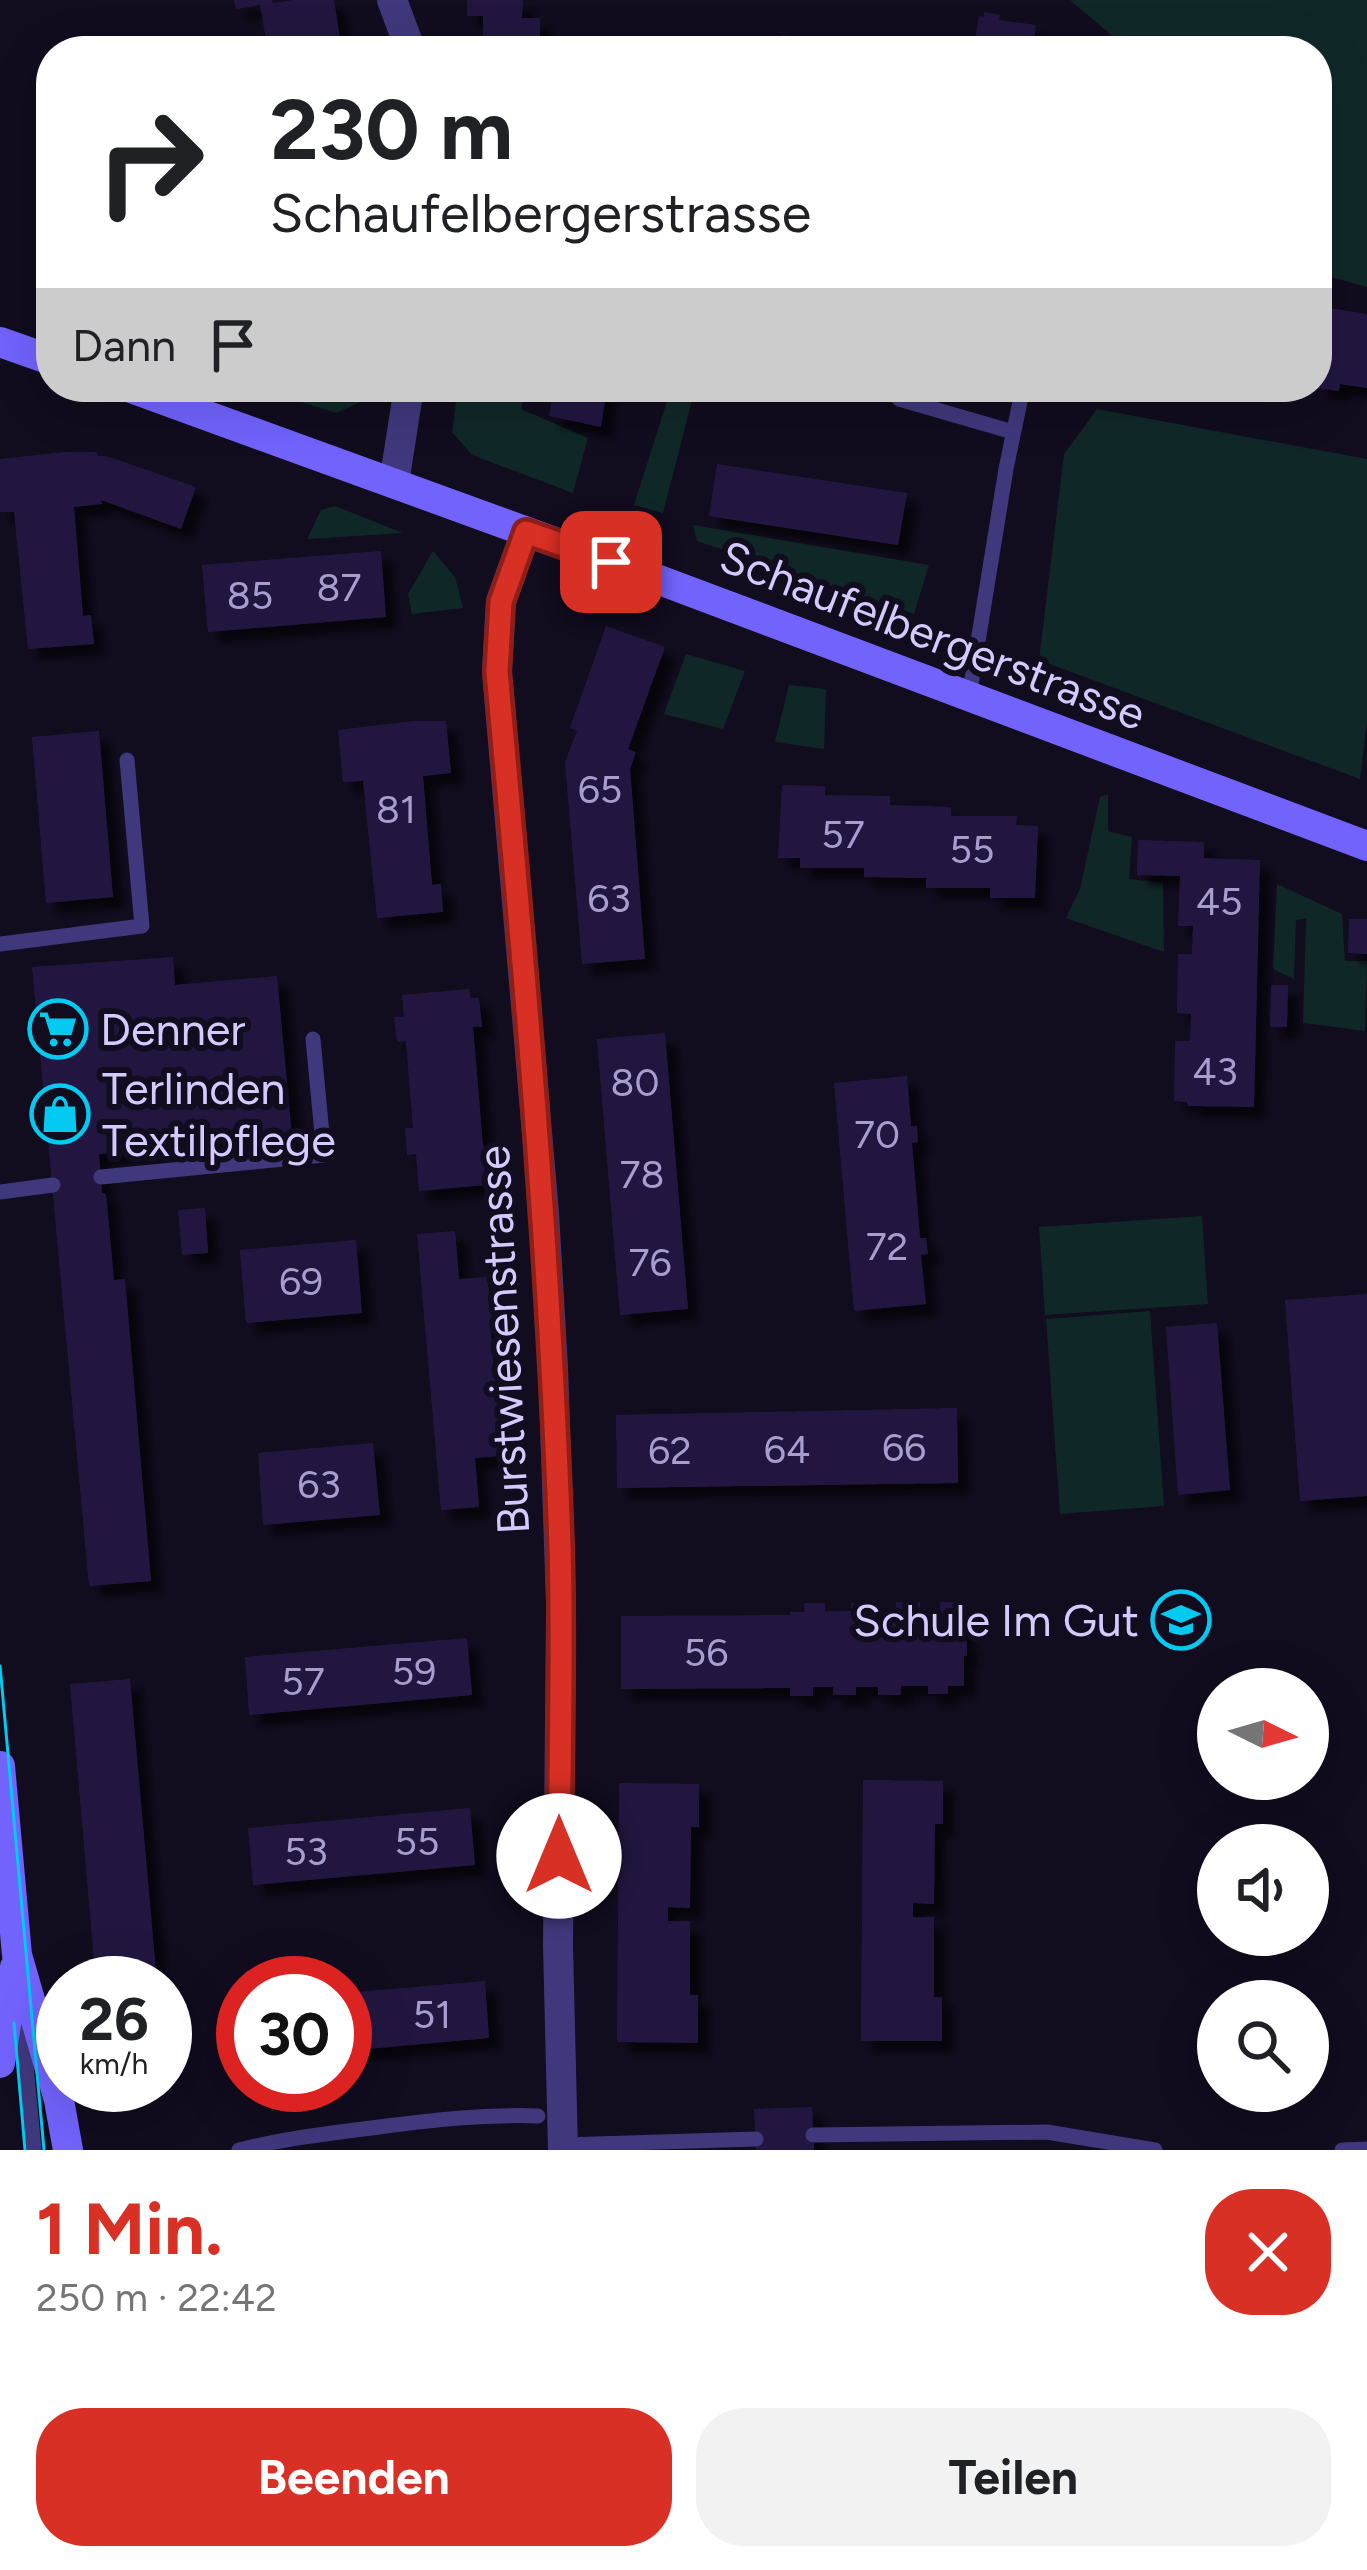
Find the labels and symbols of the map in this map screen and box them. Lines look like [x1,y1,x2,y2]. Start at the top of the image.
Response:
pin [560,511,662,613]
street label: Schaufelbergerstrasse [713,529,1153,741]
house number: 87 [317,564,361,611]
house number: 85 [227,572,273,619]
house number: 65 [578,766,622,813]
house number: 81 [376,786,416,833]
house number: 57 [821,811,865,858]
house number: 55 [950,826,994,873]
house number: 63 [587,875,631,922]
house number: 45 [1196,878,1242,925]
supermarket icon: Denner [27,998,89,1060]
place label: Denner [100,1002,246,1056]
house number: 43 [1192,1048,1238,1095]
house number: 80 [611,1059,659,1106]
place label: Terlinden Textilpflege [102,1061,336,1167]
shop icon: Terlinden Textilpflege [29,1083,91,1145]
house number: 70 [854,1111,900,1158]
street label: Burstwiesenstrasse [466,1144,540,1536]
house number: 78 [620,1151,664,1198]
house number: 72 [866,1223,908,1270]
house number: 76 [628,1239,672,1286]
house number: 69 [279,1258,323,1305]
house number: 66 [882,1424,926,1471]
house number: 64 [764,1426,810,1473]
house number: 62 [648,1427,692,1474]
house number: 63 [297,1461,341,1508]
school or university icon: Schule Im Gut [1150,1589,1212,1651]
place label: Schule Im Gut [853,1593,1139,1647]
house number: 56 [684,1629,728,1676]
house number: 59 [392,1648,436,1695]
house number: 57 [281,1658,325,1705]
north arrow [1197,1668,1329,1800]
position arrow [496,1793,622,1919]
house number: 55 [395,1818,439,1865]
house number: 53 [284,1828,328,1875]
speed limit sign: 30 [216,1956,372,2112]
house number: 51 [413,1991,451,2038]

